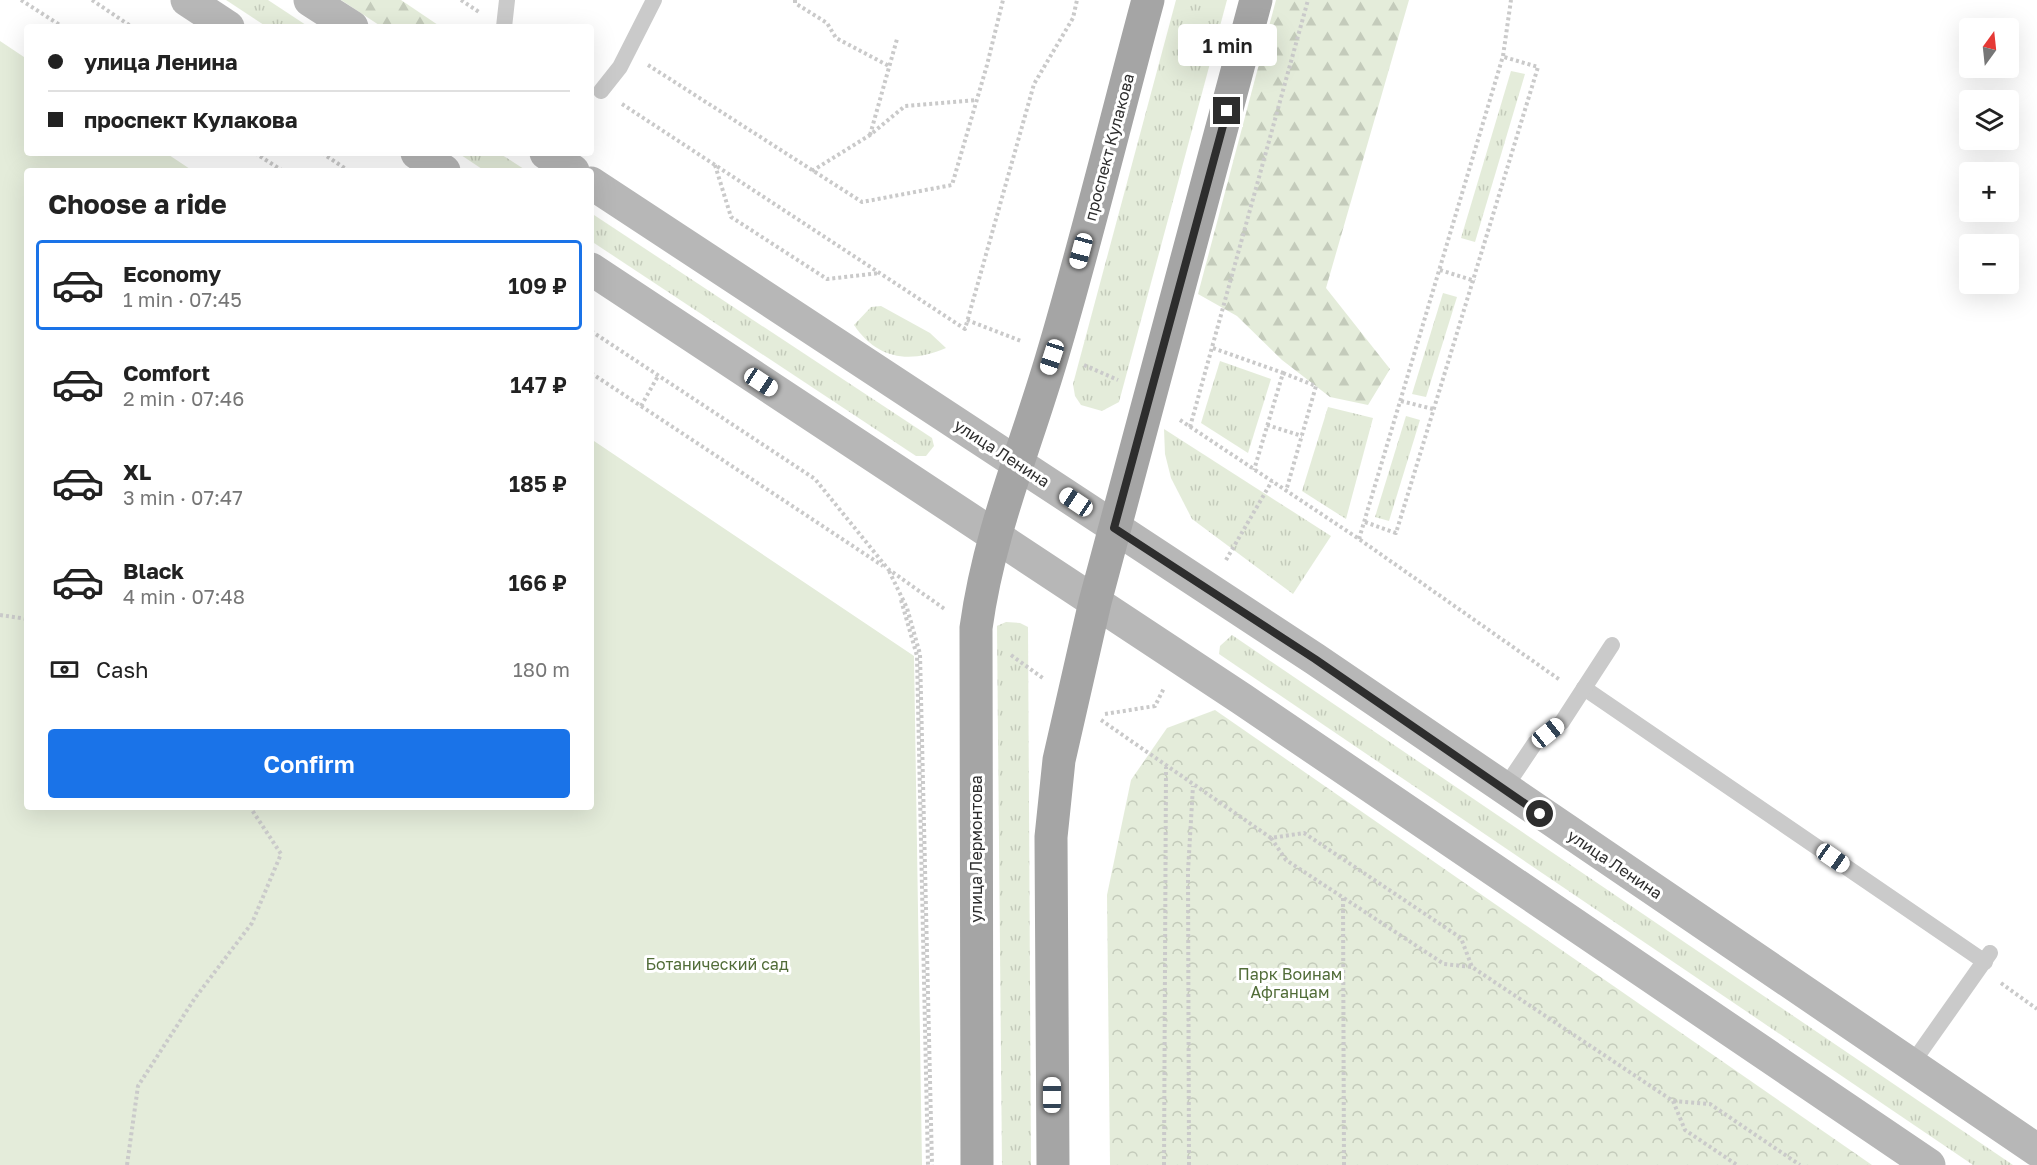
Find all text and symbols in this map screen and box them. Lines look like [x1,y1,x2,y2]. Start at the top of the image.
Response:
north arrow [1959,18,2019,78]
map controls [1959,18,2019,294]
callout: 1 min [1178,24,1276,66]
text: 1 min [1202,33,1253,57]
text: улица Ленина [84,48,238,75]
street label: проспект Кулакова [1080,71,1138,223]
button: layers [1959,90,2019,150]
route end [1213,97,1240,124]
text: проспект Кулакова [84,106,298,133]
button: + [1959,162,2019,222]
text: Choose a ride [48,188,227,220]
car [1068,231,1094,271]
button: − [1959,234,2019,294]
icon: car [51,258,105,312]
text: Economy [123,260,221,287]
text: 109 ₽ [508,272,567,299]
text: 1 min · 07:45 [123,287,242,311]
car [1038,337,1066,377]
icon: car [51,357,105,411]
text: Comfort [123,359,210,386]
car [741,365,781,399]
text: 147 ₽ [510,371,567,398]
text: 2 min · 07:46 [123,386,244,410]
street label: улица Ленина [950,415,1054,491]
icon: car [51,456,105,510]
text: XL [123,458,151,485]
text: 185 ₽ [509,470,567,497]
car [1056,484,1096,520]
text: 3 min · 07:47 [123,485,243,509]
icon: car [51,555,105,609]
text: Black [123,557,184,584]
text: 166 ₽ [508,569,567,596]
text: 4 min · 07:48 [123,584,245,608]
icon: cash [48,653,81,686]
text: Cash [96,656,149,683]
text: 180 m [513,657,570,681]
car [1528,715,1568,751]
button: Confirm [48,729,570,798]
street label: улица Лермонтова [966,775,986,923]
route start [1526,800,1553,827]
street label: улица Ленина [1564,825,1666,903]
car [1813,840,1853,876]
park label: Ботанический сад [645,954,789,974]
park label: Парк Воинам Афганцам [1238,964,1342,1002]
car [1043,1077,1061,1113]

